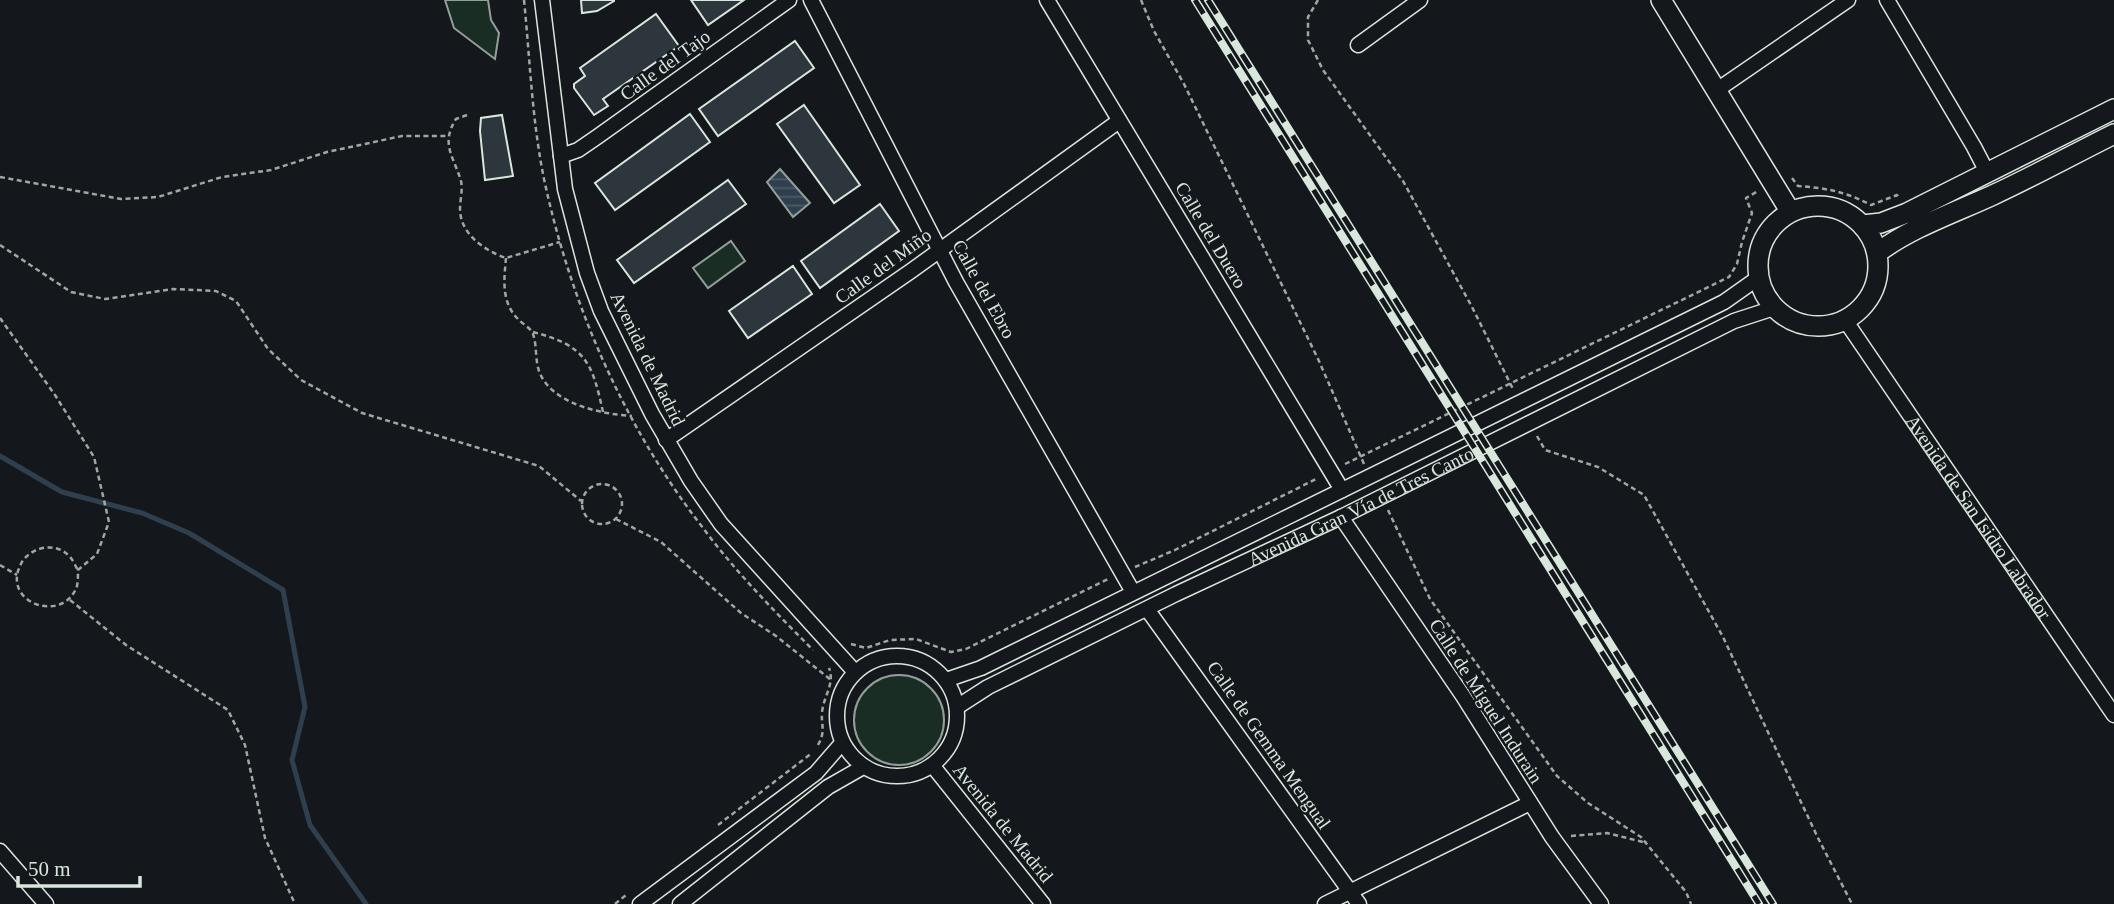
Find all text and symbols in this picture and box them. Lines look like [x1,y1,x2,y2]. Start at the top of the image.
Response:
street label: Calle del Tajo [616,25,714,105]
street label: Calle del Duero [1171,178,1251,292]
street label: Calle del Miño [831,224,935,308]
street label: Calle del Ebro [948,236,1020,342]
street label: Avenida de Madrid [606,289,690,430]
street label: Avenida de San Isidro Labrador [1902,411,2056,623]
street label: Avenida Gran Vía de Tres Cantos [1245,439,1483,569]
street label: Calle de Miguel Indurain [1425,615,1547,787]
street label: Calle de Gemma Mengual [1203,657,1335,833]
street label: Avenida de Madrid [949,760,1058,887]
scale bar [18,844,140,888]
text: 50 m [28,857,71,881]

